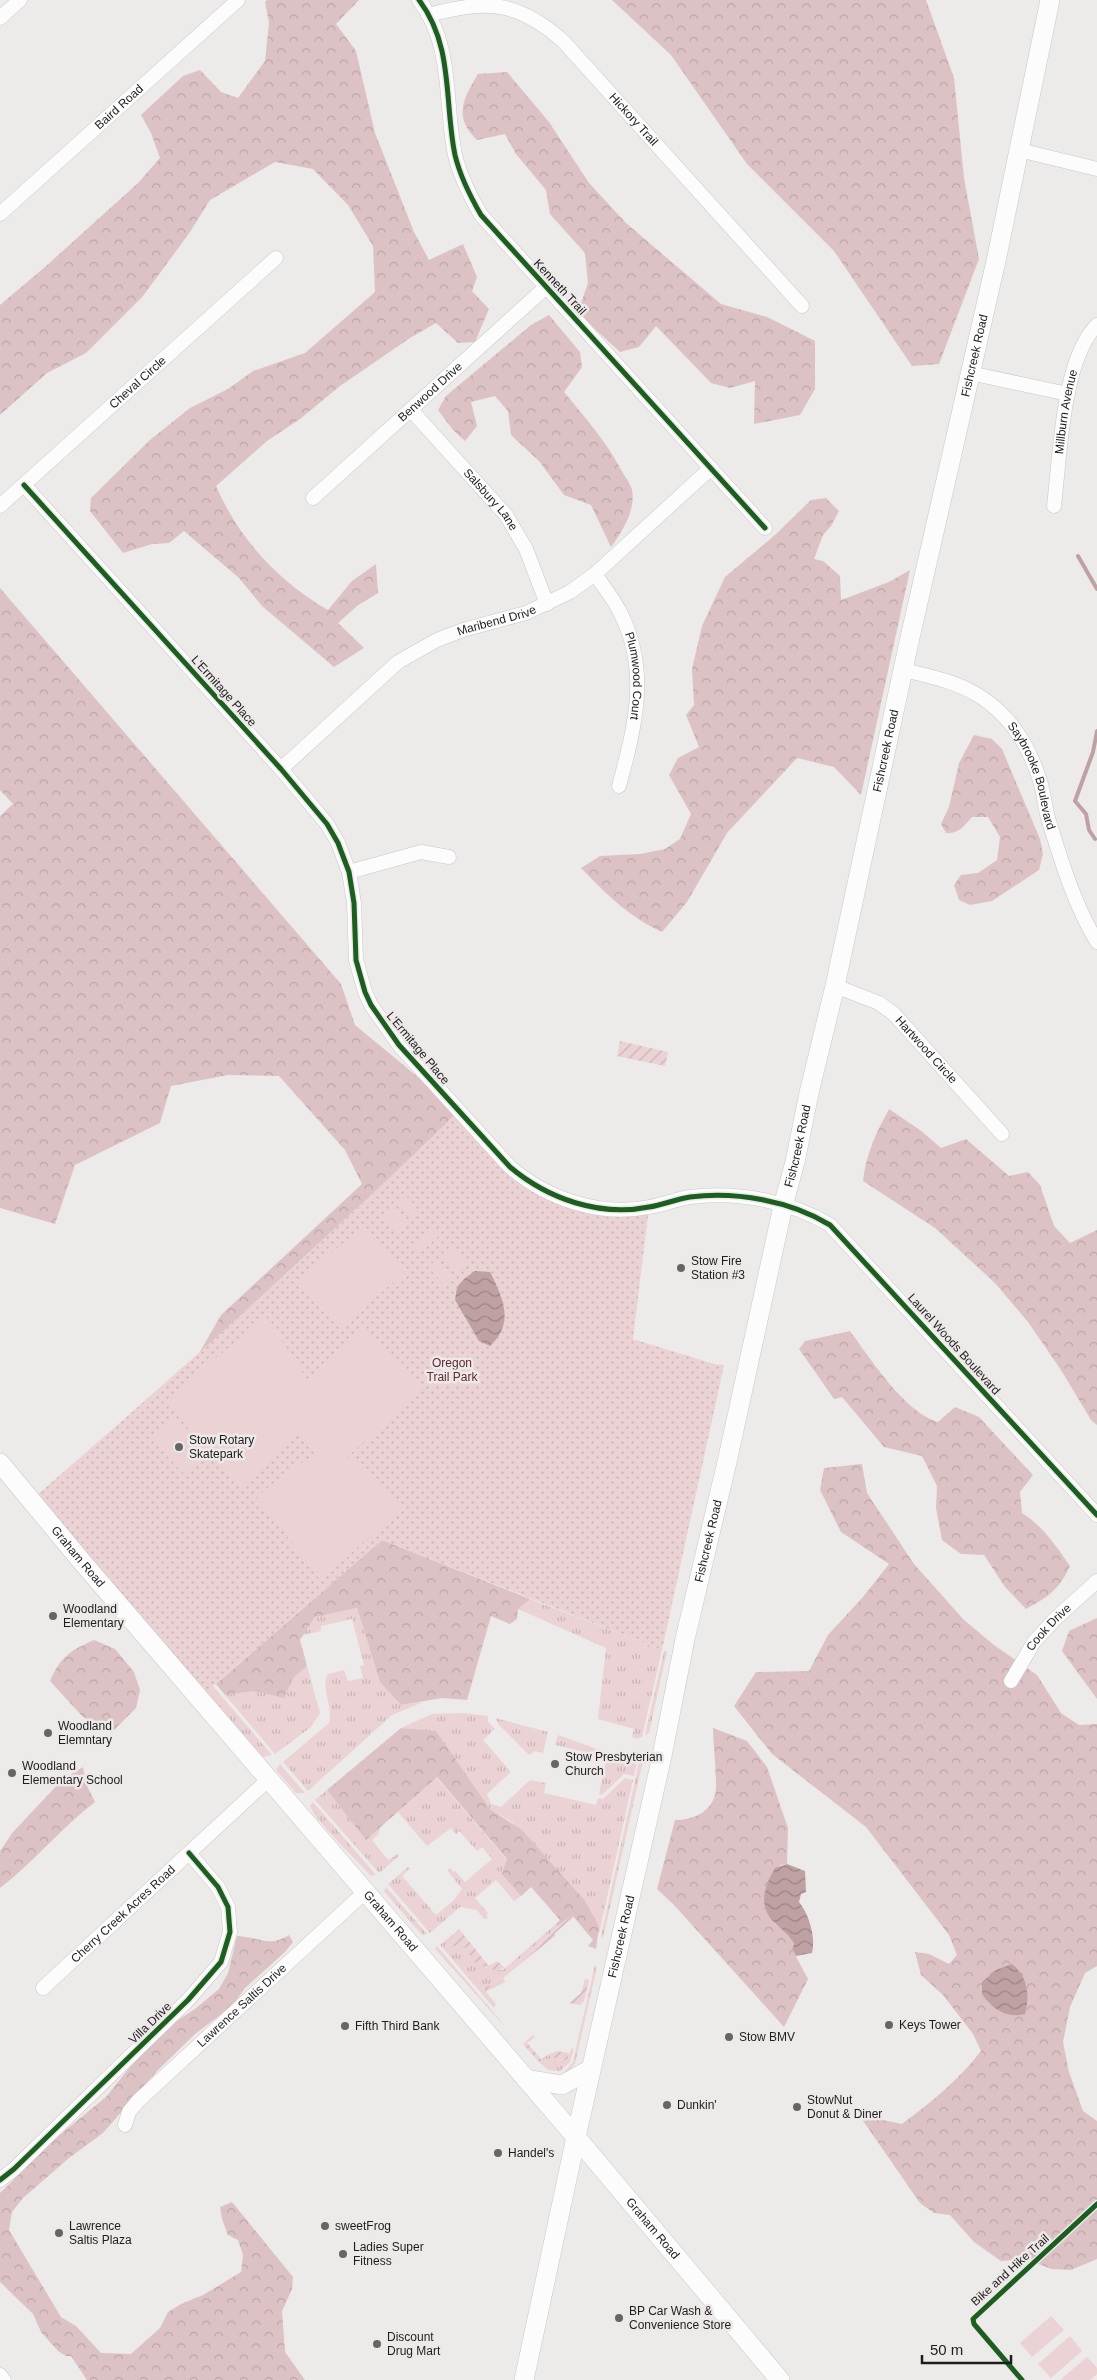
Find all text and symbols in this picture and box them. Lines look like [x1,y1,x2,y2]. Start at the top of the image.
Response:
street label: Baird Road [92,82,146,132]
street label: Hickory Trail [606,90,661,149]
street label: Kenneth Trail [531,256,589,318]
street label: Fishcreek Road [958,313,991,398]
street label: Cheval Circle [106,353,169,411]
street label: Benwood Drive [395,359,465,424]
street label: Millburn Avenue [1052,367,1080,455]
street label: Salsbury Lane [461,466,521,533]
street label: Maribend Drive [455,602,539,639]
street label: Plumwood Court [622,630,644,722]
street label: L'Ermitage Place [189,653,260,729]
street label: Fishcreek Road [870,708,901,793]
street label: Saybrooke Boulevard [1005,719,1058,831]
street label: L'Ermitage Place [384,1009,453,1087]
street label: Hartwood Circle [892,1013,960,1087]
street label: Fishcreek Road [781,1104,813,1189]
place label: Stow Fire Station #3 [691,1254,745,1282]
marker: Stow Fire Station #3 [675,1262,687,1274]
street label: Laurel Woods Boulevard [905,1291,1003,1397]
park label: Oregon Trail Park [427,1356,478,1384]
place label: Stow Rotary Skatepark [189,1433,254,1461]
marker: Stow Rotary Skatepark [173,1441,185,1453]
street label: Fishcreek Road [692,1498,725,1584]
street label: Graham Road [48,1523,108,1590]
street label: Cook Drive [1023,1601,1074,1653]
place label: Woodland Elementary [63,1602,124,1630]
marker: Woodland Elementary [47,1610,59,1622]
place label: Woodland Elemntary [58,1719,112,1747]
marker: Woodland Elemntary [42,1727,54,1739]
place label: Stow Presbyterian Church [565,1750,662,1778]
marker: Stow Presbyterian Church [549,1758,561,1770]
place label: Woodland Elementary School [22,1759,123,1787]
marker: Woodland Elementary School [6,1767,18,1779]
street label: Cherry Creek Acres Road [68,1862,178,1966]
street label: Graham Road [361,1888,420,1954]
street label: Fishcreek Road [605,1894,637,1979]
street label: Lawrence Saltis Drive [194,1961,290,2050]
street label: Villa Drive [126,1999,174,2047]
place label: Keys Tower [899,2018,961,2032]
place label: Fifth Third Bank [355,2019,440,2033]
marker: Keys Tower [883,2019,895,2031]
marker: Fifth Third Bank [339,2020,351,2032]
place label: Stow BMV [739,2030,795,2044]
marker: Stow BMV [723,2031,735,2043]
place label: StowNut Donut & Diner [807,2093,882,2121]
place label: Dunkin' [677,2098,717,2112]
marker: Dunkin' [661,2099,673,2111]
marker: StowNut Donut & Diner [791,2101,803,2113]
place label: Handel's [508,2146,554,2160]
marker: Handel's [492,2147,504,2159]
street label: Graham Road [623,2195,682,2262]
place label: Lawrence Saltis Plaza [69,2219,132,2247]
place label: sweetFrog [335,2219,391,2233]
marker: sweetFrog [319,2220,331,2232]
marker: Lawrence Saltis Plaza [53,2227,65,2239]
street label: Bike and Hike Trail [968,2231,1052,2309]
place label: Ladies Super Fitness [353,2240,424,2268]
marker: Ladies Super Fitness [337,2248,349,2260]
place label: BP Car Wash & Convenience Store [629,2304,731,2332]
marker: BP Car Wash & Convenience Store [613,2312,625,2324]
place label: Discount Drug Mart [387,2330,441,2358]
scale bar [922,2332,1011,2364]
marker: Discount Drug Mart [371,2338,383,2350]
text: 50 m [930,2341,963,2358]

